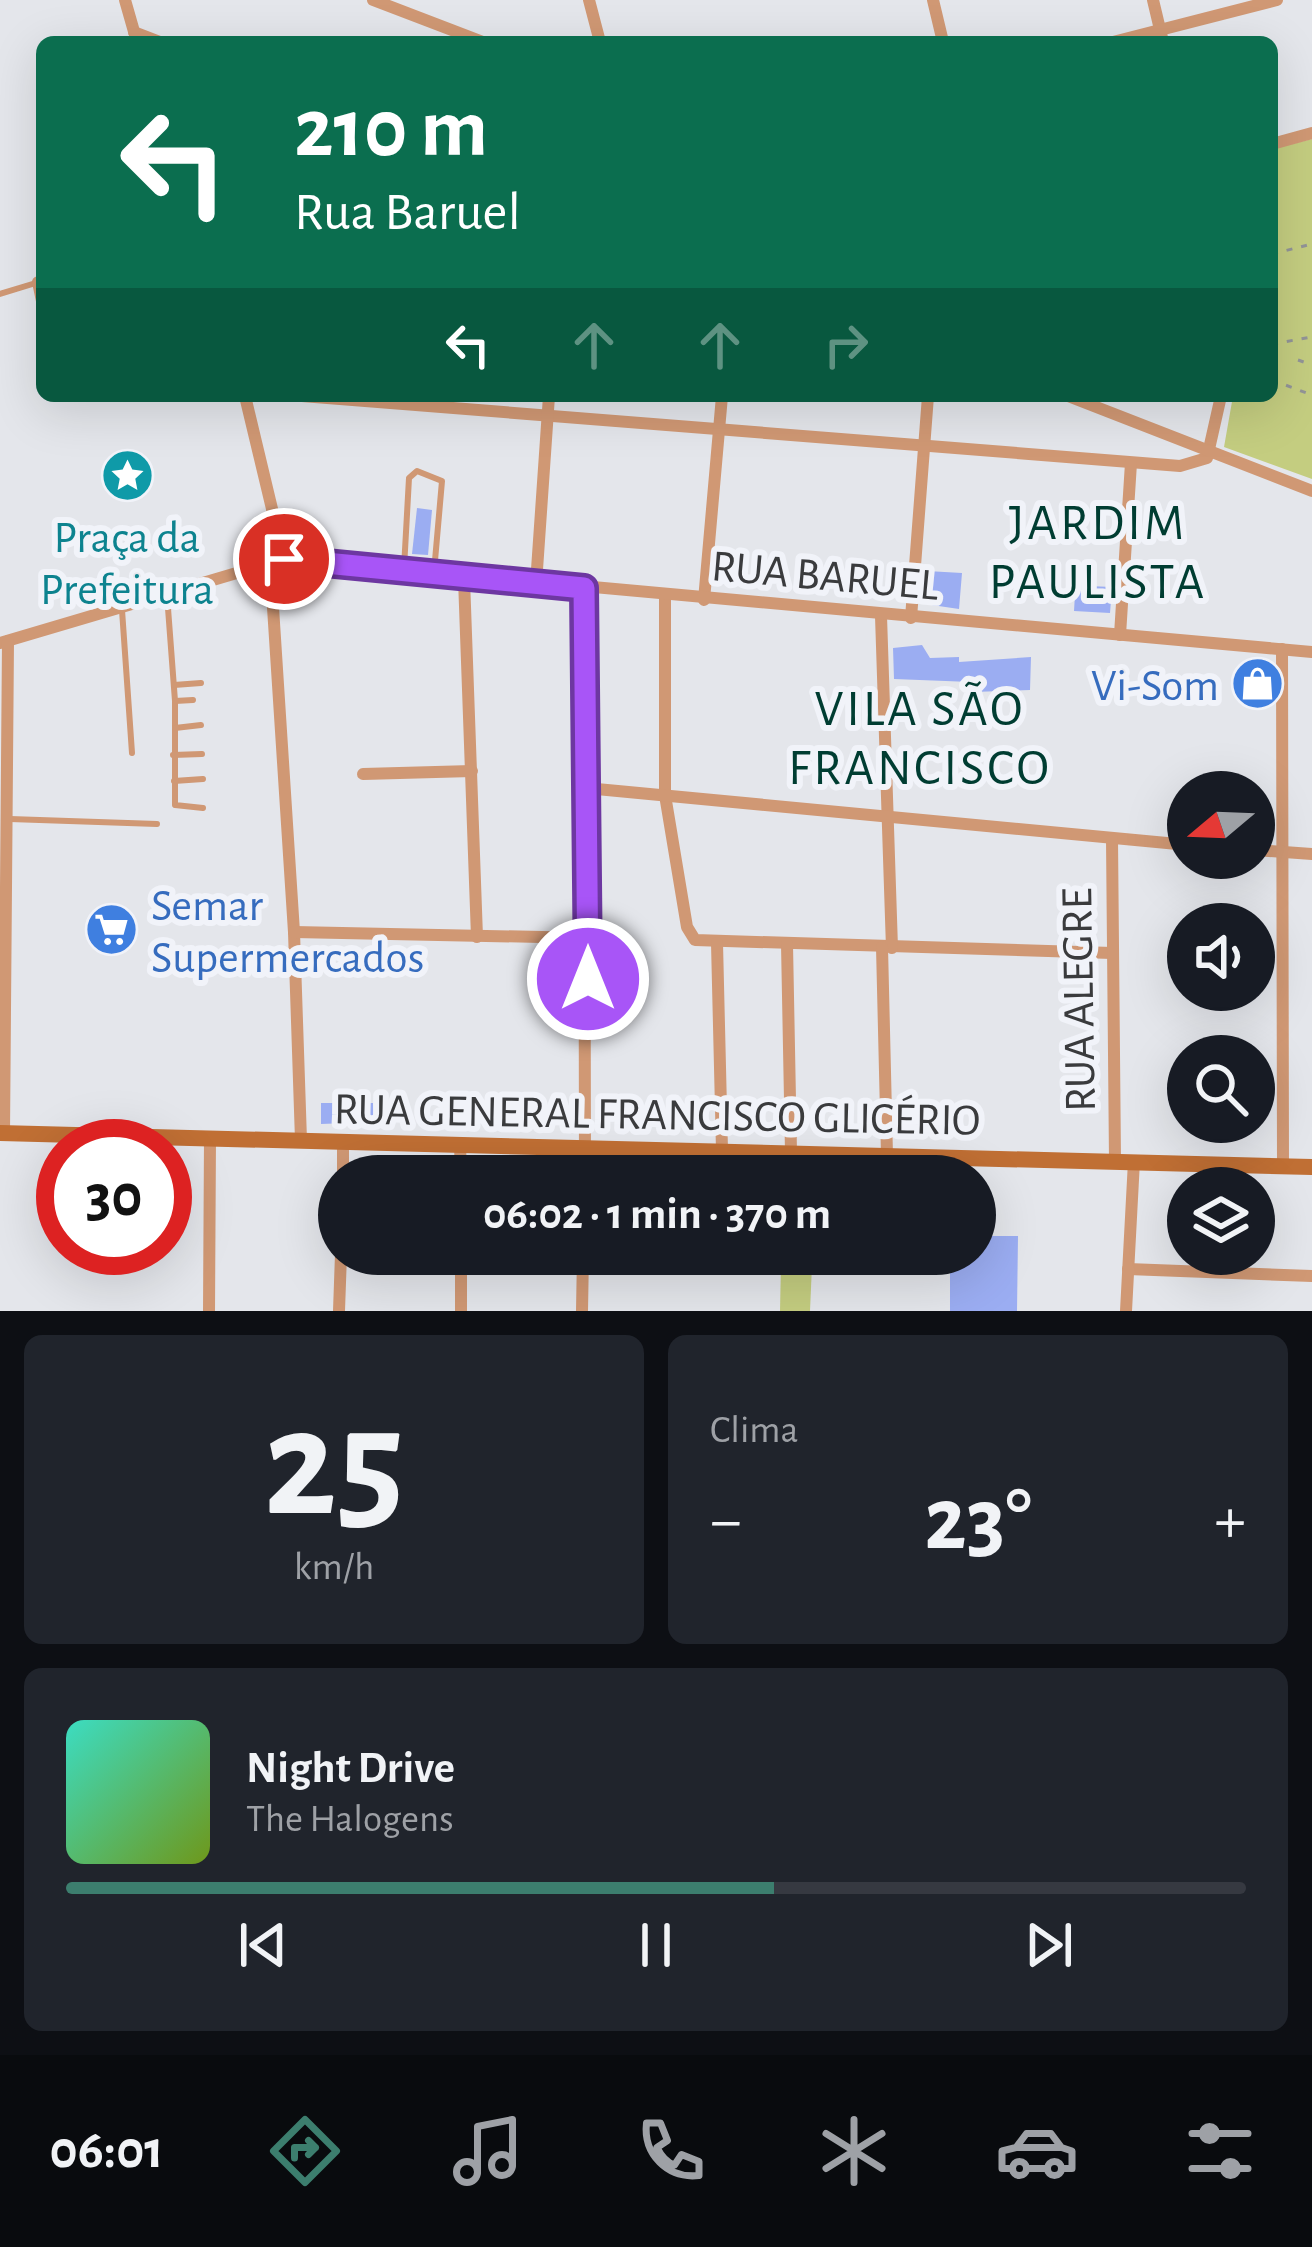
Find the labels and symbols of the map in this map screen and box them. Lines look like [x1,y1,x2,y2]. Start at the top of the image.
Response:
place icon: Praça da Prefeitura [99,447,155,503]
district label: JARDIM PAULISTA [989,498,1207,608]
pin [233,508,335,610]
place label: Praça da Prefeitura [40,516,214,613]
street label: RUA BARUEL [709,544,940,609]
shop icon: Vi-Som [1230,656,1286,712]
place label: Vi-Som [1091,664,1219,709]
district label: VILA SÃO FRANCISCO [788,681,1052,794]
north arrow [1167,771,1275,879]
place label: Semar Supermercados [151,884,424,981]
street label: RUA ALEGRE [1055,887,1104,1112]
supermarket icon: Semar Supermercados [84,902,140,958]
position arrow [525,916,651,1042]
street label: RUA GENERAL FRANCISCO GLICÉRIO [333,1083,981,1144]
speed limit sign: 30 [36,1119,192,1275]

